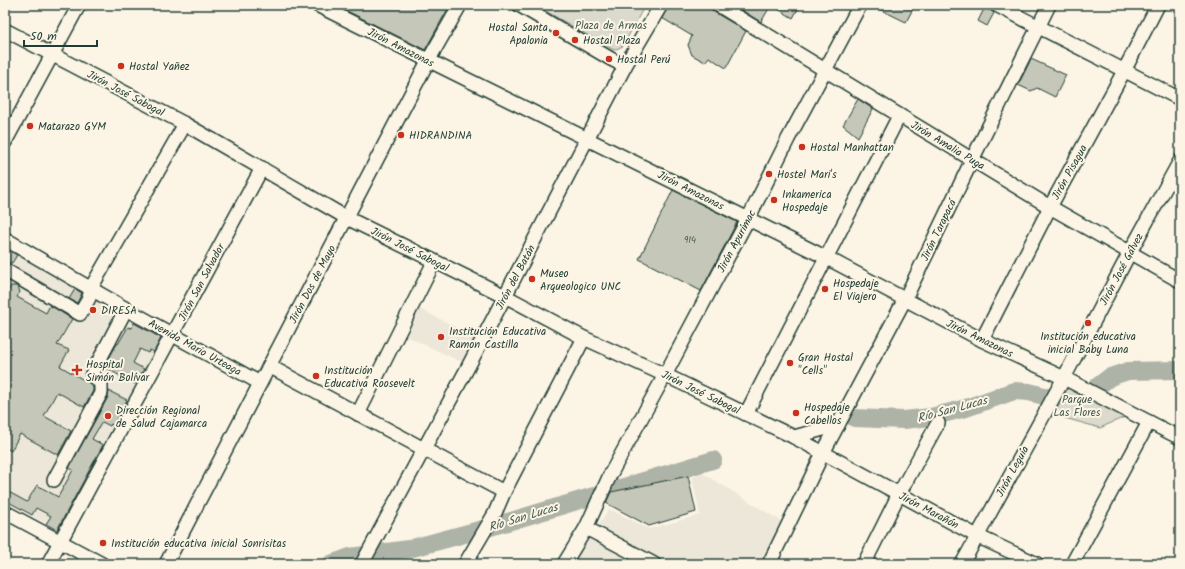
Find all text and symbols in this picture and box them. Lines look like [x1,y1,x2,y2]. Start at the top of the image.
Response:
park label: Plaza de Armas [575,17,647,35]
place label: Hostal Santa Apalonia [488,19,548,50]
scale bar [24,22,97,48]
street label: Jirón Amazonas [364,23,437,73]
text: 50 m [30,27,57,46]
marker: Hostal Santa Apalonia [551,28,561,38]
place label: Hostal Plaza [583,32,640,50]
marker: Hostal Plaza [570,35,580,45]
place label: Hostal Perú [617,51,671,69]
marker: Hostal Perú [604,54,614,64]
place label: Hostal Yañez [129,58,190,76]
marker: Hostal Yañez [116,61,126,71]
street label: Jirón José Sabogal [84,66,168,122]
street label: Jirón Amalia Puga [907,117,988,175]
place label: Matarazo GYM [38,118,106,136]
marker: Matarazo GYM [25,121,35,131]
place label: HIDRANDINA [409,127,472,145]
marker: HIDRANDINA [396,130,406,140]
place label: Hostal Manhattan [810,139,894,157]
marker: Hostal Manhattan [797,142,807,152]
street label: Jirón Pisagua [1047,142,1092,203]
street label: Jirón Amazonas [654,166,727,216]
place label: Hostel Mari's [777,166,837,184]
marker: Hostel Mari's [764,169,774,179]
place label: Inkamerica Hospedaje [782,186,832,217]
marker: Inkamerica Hospedaje [769,195,779,205]
street label: Jirón Tarapacá [916,195,962,265]
street label: Jirón Apurímac [713,207,761,276]
street label: Jirón José Sabogal [367,222,452,277]
street label: Jirón José Gálvez [1095,230,1149,309]
house number: 914 [684,233,696,248]
street label: Jirón San Salvador [174,239,231,324]
street label: Jirón del Batán [491,241,541,313]
street label: Jirón Dos de Mayo [285,242,341,327]
place label: Museo Arqueologico UNC [540,265,622,296]
marker: Museo Arqueologico UNC [527,274,537,284]
place label: Hospedaje El Viajero [833,275,879,306]
marker: Hospedaje El Viajero [820,284,830,294]
place label: DIRESA [101,302,137,320]
marker: DIRESA [88,305,98,315]
street label: Avenida Mario Urteaga [145,315,244,381]
street label: Jirón Amazonas [943,315,1016,363]
marker: Institución educativa inicial Baby Luna [1083,318,1093,328]
place label: Institución Educativa Ramon Castilla [449,323,546,354]
place label: Institución educativa inicial Baby Luna [1040,328,1136,359]
marker: Institución Educativa Ramon Castilla [436,332,446,342]
place label: Gran Hostal "Cells" [798,349,853,380]
place label: Hospital Simón Bolívar [86,356,151,387]
marker: Gran Hostal "Cells" [785,358,795,368]
place label: Institución Educativa Roosevelt [324,362,416,393]
marker: Hospital Simón Bolívar [71,364,83,376]
street label: Jirón José Sabogal [658,366,743,420]
marker: Institución Educativa Roosevelt [311,371,321,381]
water label: Río San Lucas [915,391,991,428]
park label: Parque Las Flores [1054,391,1101,422]
place label: Hospedaje Cabellos [804,399,850,430]
place label: Dirección Regional de Salud Cajamarca [116,402,207,433]
marker: Hospedaje Cabellos [791,408,801,418]
marker: Dirección Regional de Salud Cajamarca [103,411,113,421]
street label: Jirón Leguía [991,443,1034,500]
street label: Jirón Marañón [895,487,962,534]
water label: Río San Lucas [486,497,562,537]
place label: Institución educativa inicial Sonrisitas [111,535,287,553]
marker: Institución educativa inicial Sonrisitas [98,538,108,548]

